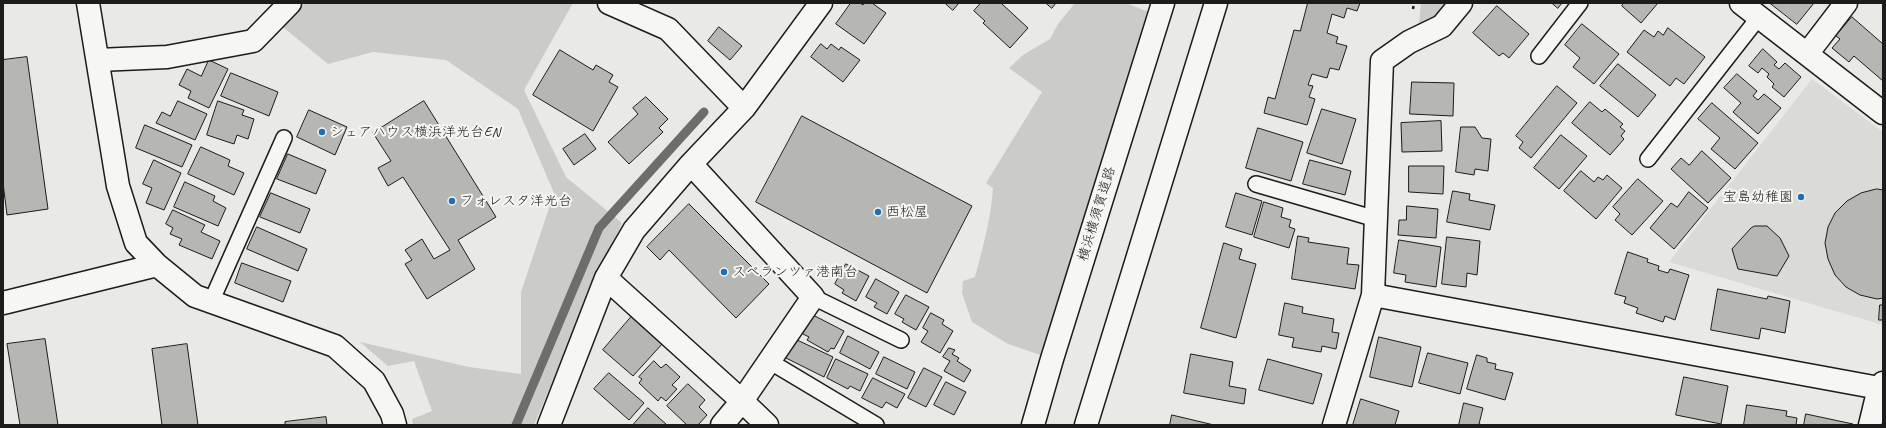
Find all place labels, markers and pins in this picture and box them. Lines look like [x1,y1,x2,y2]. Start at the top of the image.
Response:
place label: シェアハウス横浜洋光台EN [330,124,500,140]
marker: シェアハウス横浜洋光台EN [317,127,327,137]
place label: 宝島幼稚園 [1723,189,1793,205]
marker: 宝島幼稚園 [1796,192,1806,202]
place label: フォレスタ洋光台 [460,193,572,209]
marker: フォレスタ洋光台 [447,196,457,206]
place label: 西松屋 [886,204,928,220]
marker: 西松屋 [873,207,883,217]
place label: スペランツァ港南台 [732,264,858,280]
marker: スペランツァ港南台 [719,267,729,277]

